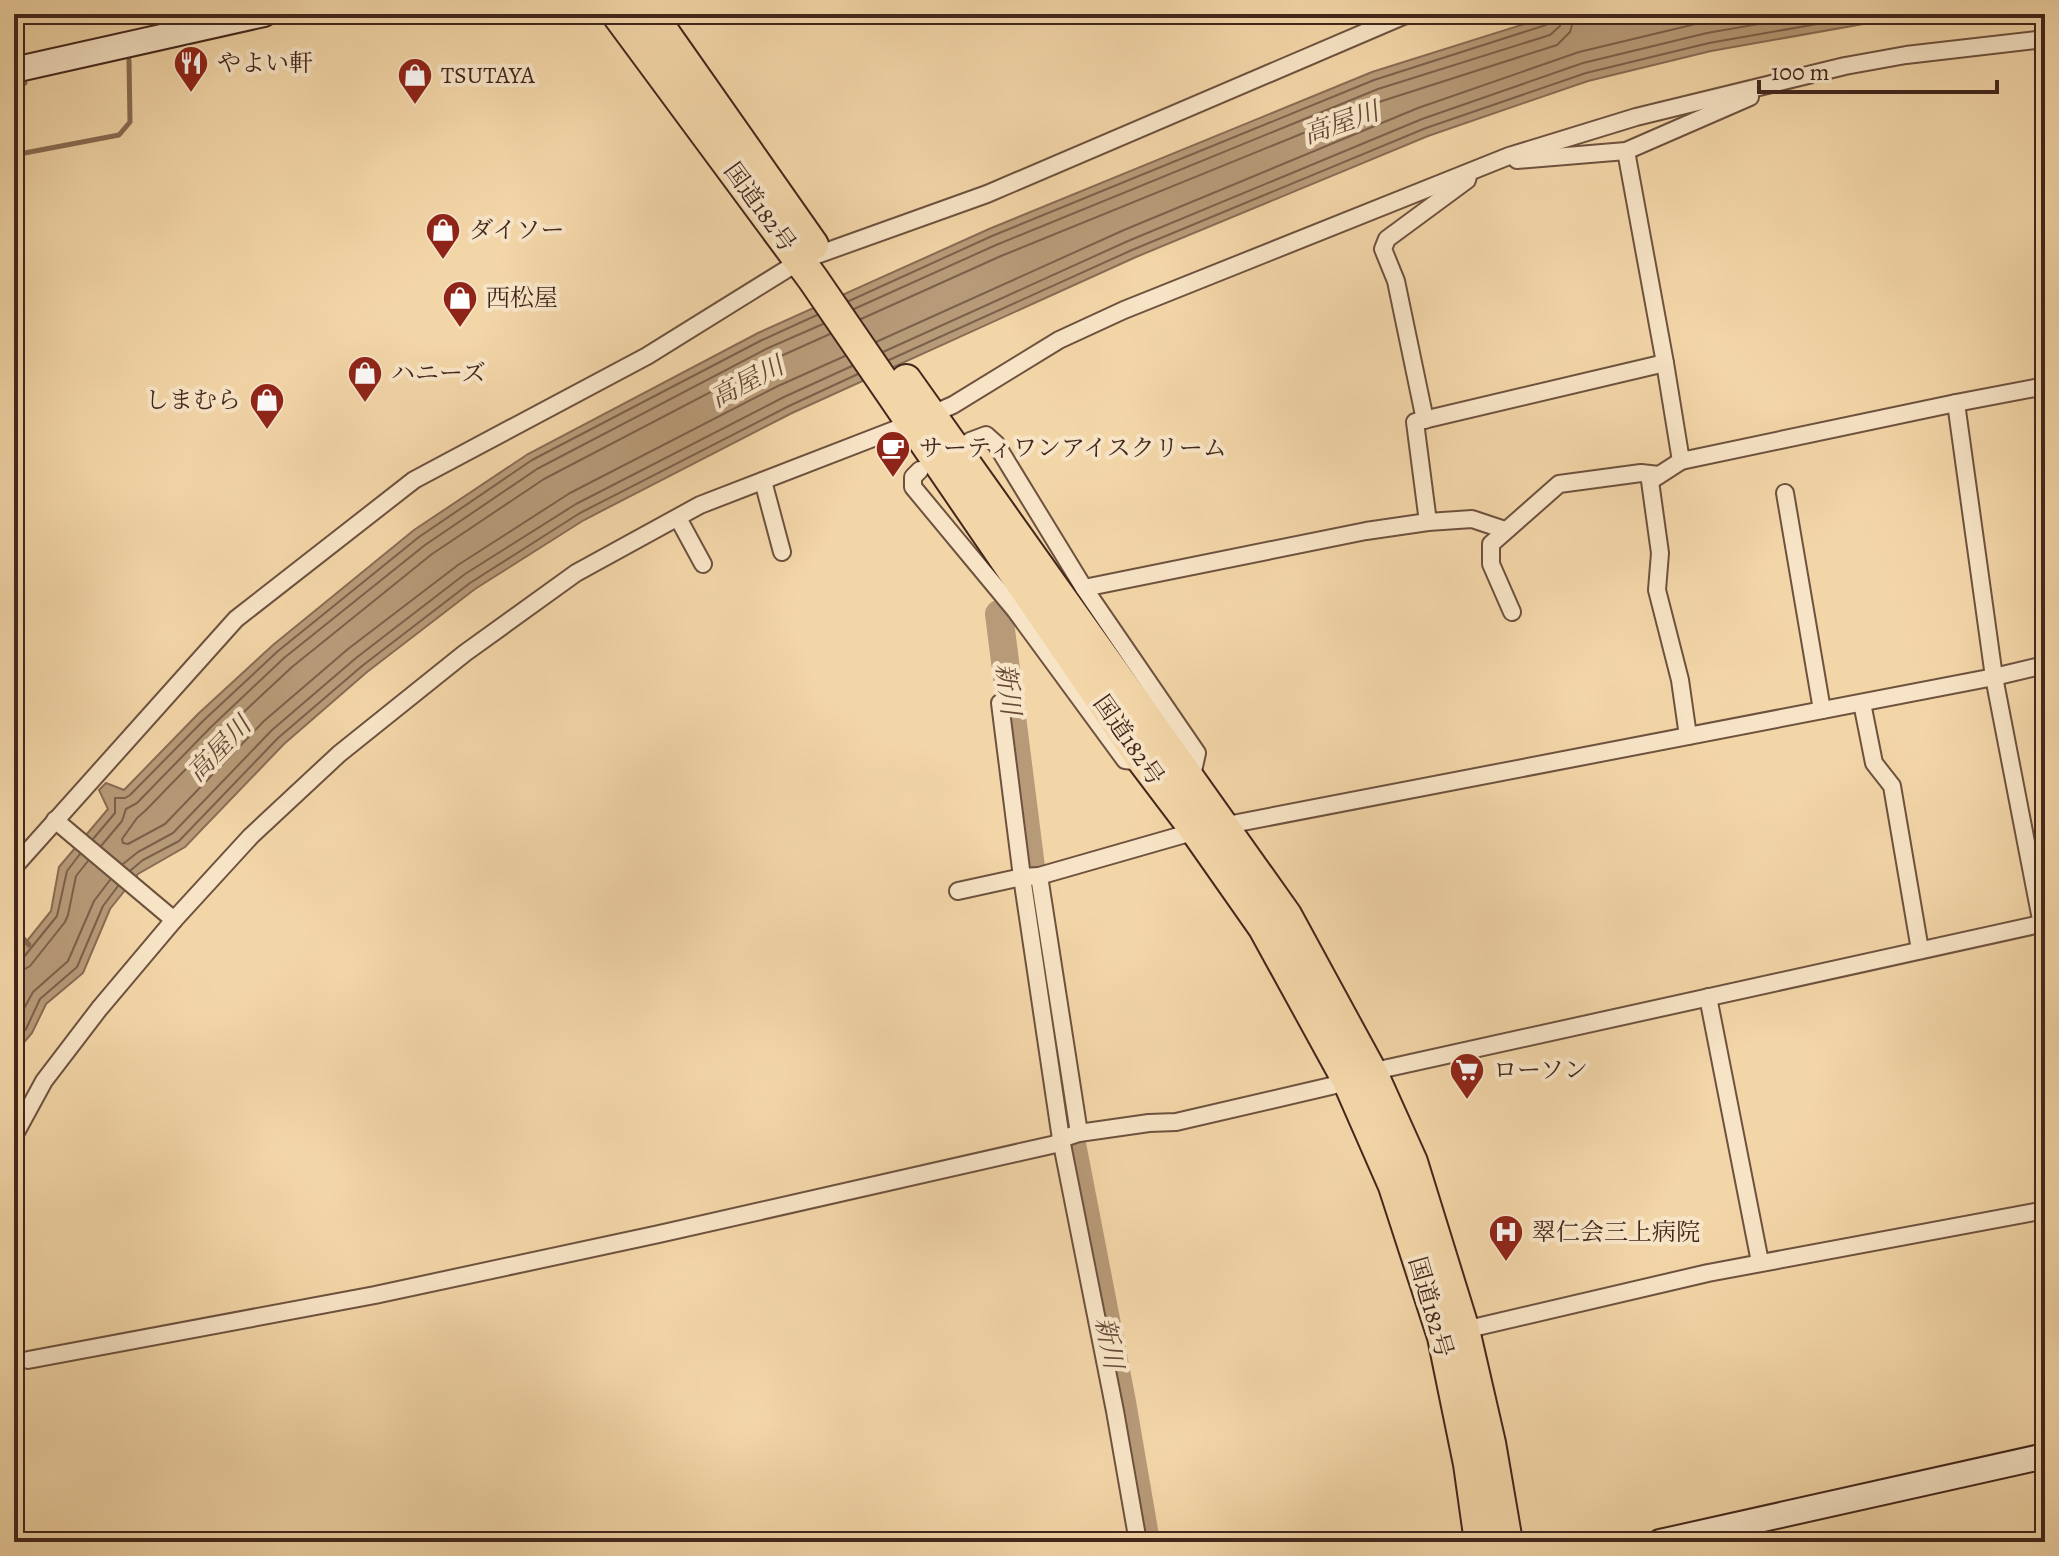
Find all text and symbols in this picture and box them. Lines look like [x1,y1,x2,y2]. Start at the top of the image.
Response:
restaurant icon: やよい軒 [172,44,210,94]
scale bar [1759,44,1997,94]
place label: やよい軒 [217,47,313,79]
shop icon: TSUTAYA [396,56,434,106]
text: 100 m [1771,56,1830,88]
place label: TSUTAYA [441,59,536,91]
water label: 高屋川 [1298,93,1386,152]
street label: 国道182号 [717,156,803,258]
shop icon: ダイソー [424,211,462,261]
place label: ダイソー [469,214,565,246]
shop icon: 西松屋 [441,279,479,329]
place label: 西松屋 [486,282,558,314]
water label: 高屋川 [704,347,792,416]
shop icon: ハニーズ [346,354,384,404]
place label: ハニーズ [391,357,486,389]
shop icon: しまむら [248,381,286,431]
place label: しまむら [145,384,241,416]
cafe icon: サーティワンアイスクリーム [874,429,912,479]
place label: サーティワンアイスクリーム [919,432,1227,464]
water label: 新川 [987,661,1029,720]
street label: 国道182号 [1086,689,1172,791]
water label: 高屋川 [179,707,261,789]
supermarket icon: ローソン [1448,1051,1486,1101]
place label: ローソン [1493,1054,1588,1086]
hospital icon: 翠仁会三上病院 [1487,1213,1525,1263]
place label: 翠仁会三上病院 [1532,1216,1700,1248]
street label: 国道182号 [1401,1253,1461,1361]
water label: 新川 [1087,1314,1132,1375]

